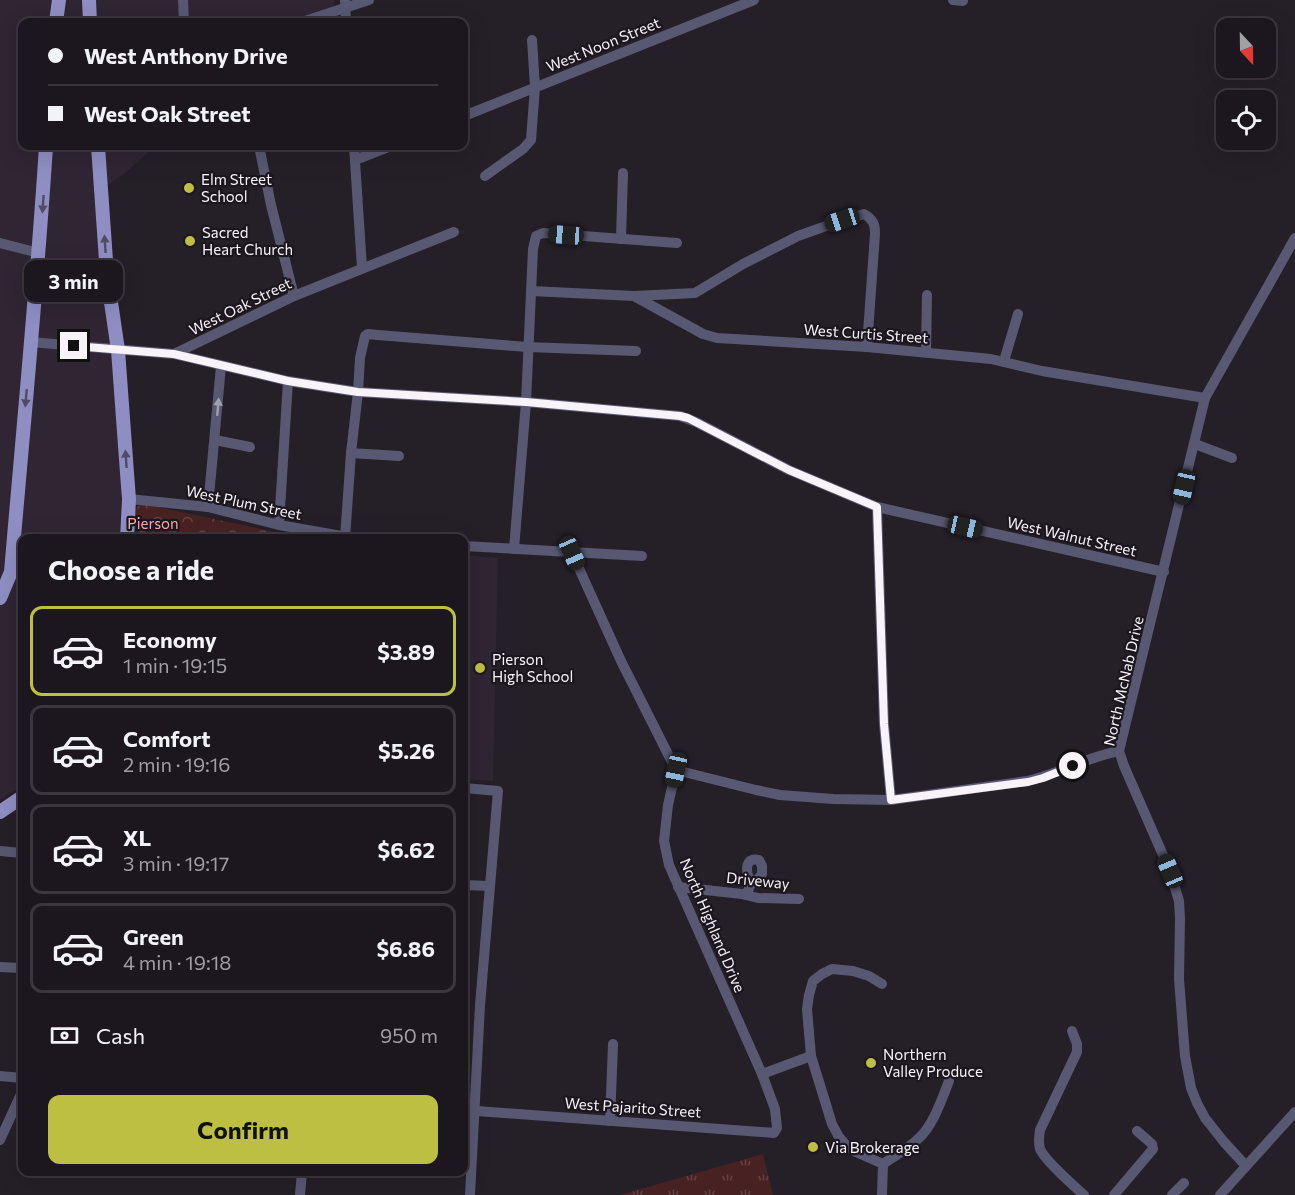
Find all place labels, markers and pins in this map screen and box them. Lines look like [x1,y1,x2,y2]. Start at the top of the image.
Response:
place label: Elm Street School [201,170,272,205]
marker: Elm Street School [182,181,196,195]
place label: Sacred Heart Church [202,223,293,258]
marker: Sacred Heart Church [183,234,197,248]
place label: Pierson High School [492,650,573,685]
marker: Pierson High School [473,661,487,675]
place label: Northern Valley Produce [883,1045,983,1080]
marker: Northern Valley Produce [864,1056,878,1070]
place label: Via Brokerage [825,1138,920,1156]
marker: Via Brokerage [806,1140,820,1154]

